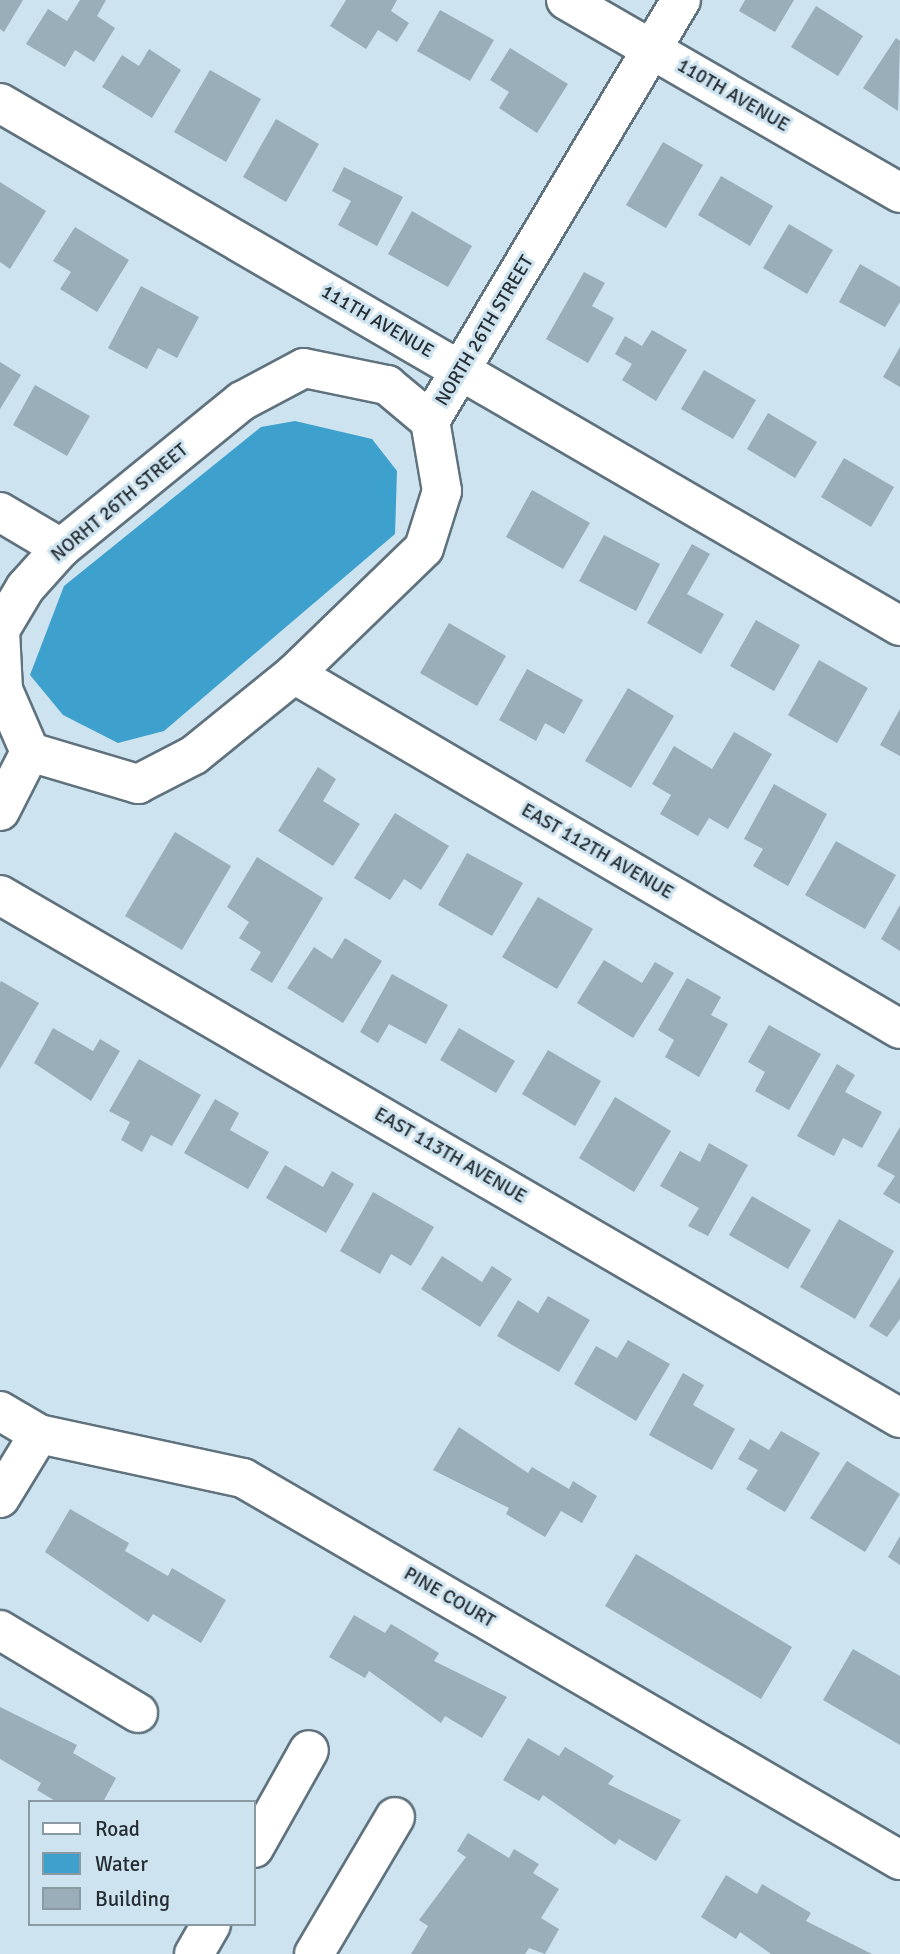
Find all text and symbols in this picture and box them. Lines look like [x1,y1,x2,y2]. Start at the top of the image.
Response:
street label: 110TH AVENUE [673,55,793,137]
street label: NORTH 26TH STREET [431,252,539,410]
street label: 111TH AVENUE [317,281,437,363]
street label: NORHT 26TH STREET [47,439,193,567]
street label: EAST 112TH AVENUE [517,799,677,905]
street label: EAST 113TH AVENUE [370,1103,530,1209]
street label: PINE COURT [399,1563,499,1633]
legend [28,1800,256,1926]
text: Road [95,1816,140,1842]
text: Water [95,1851,148,1877]
text: Building [95,1886,170,1912]

